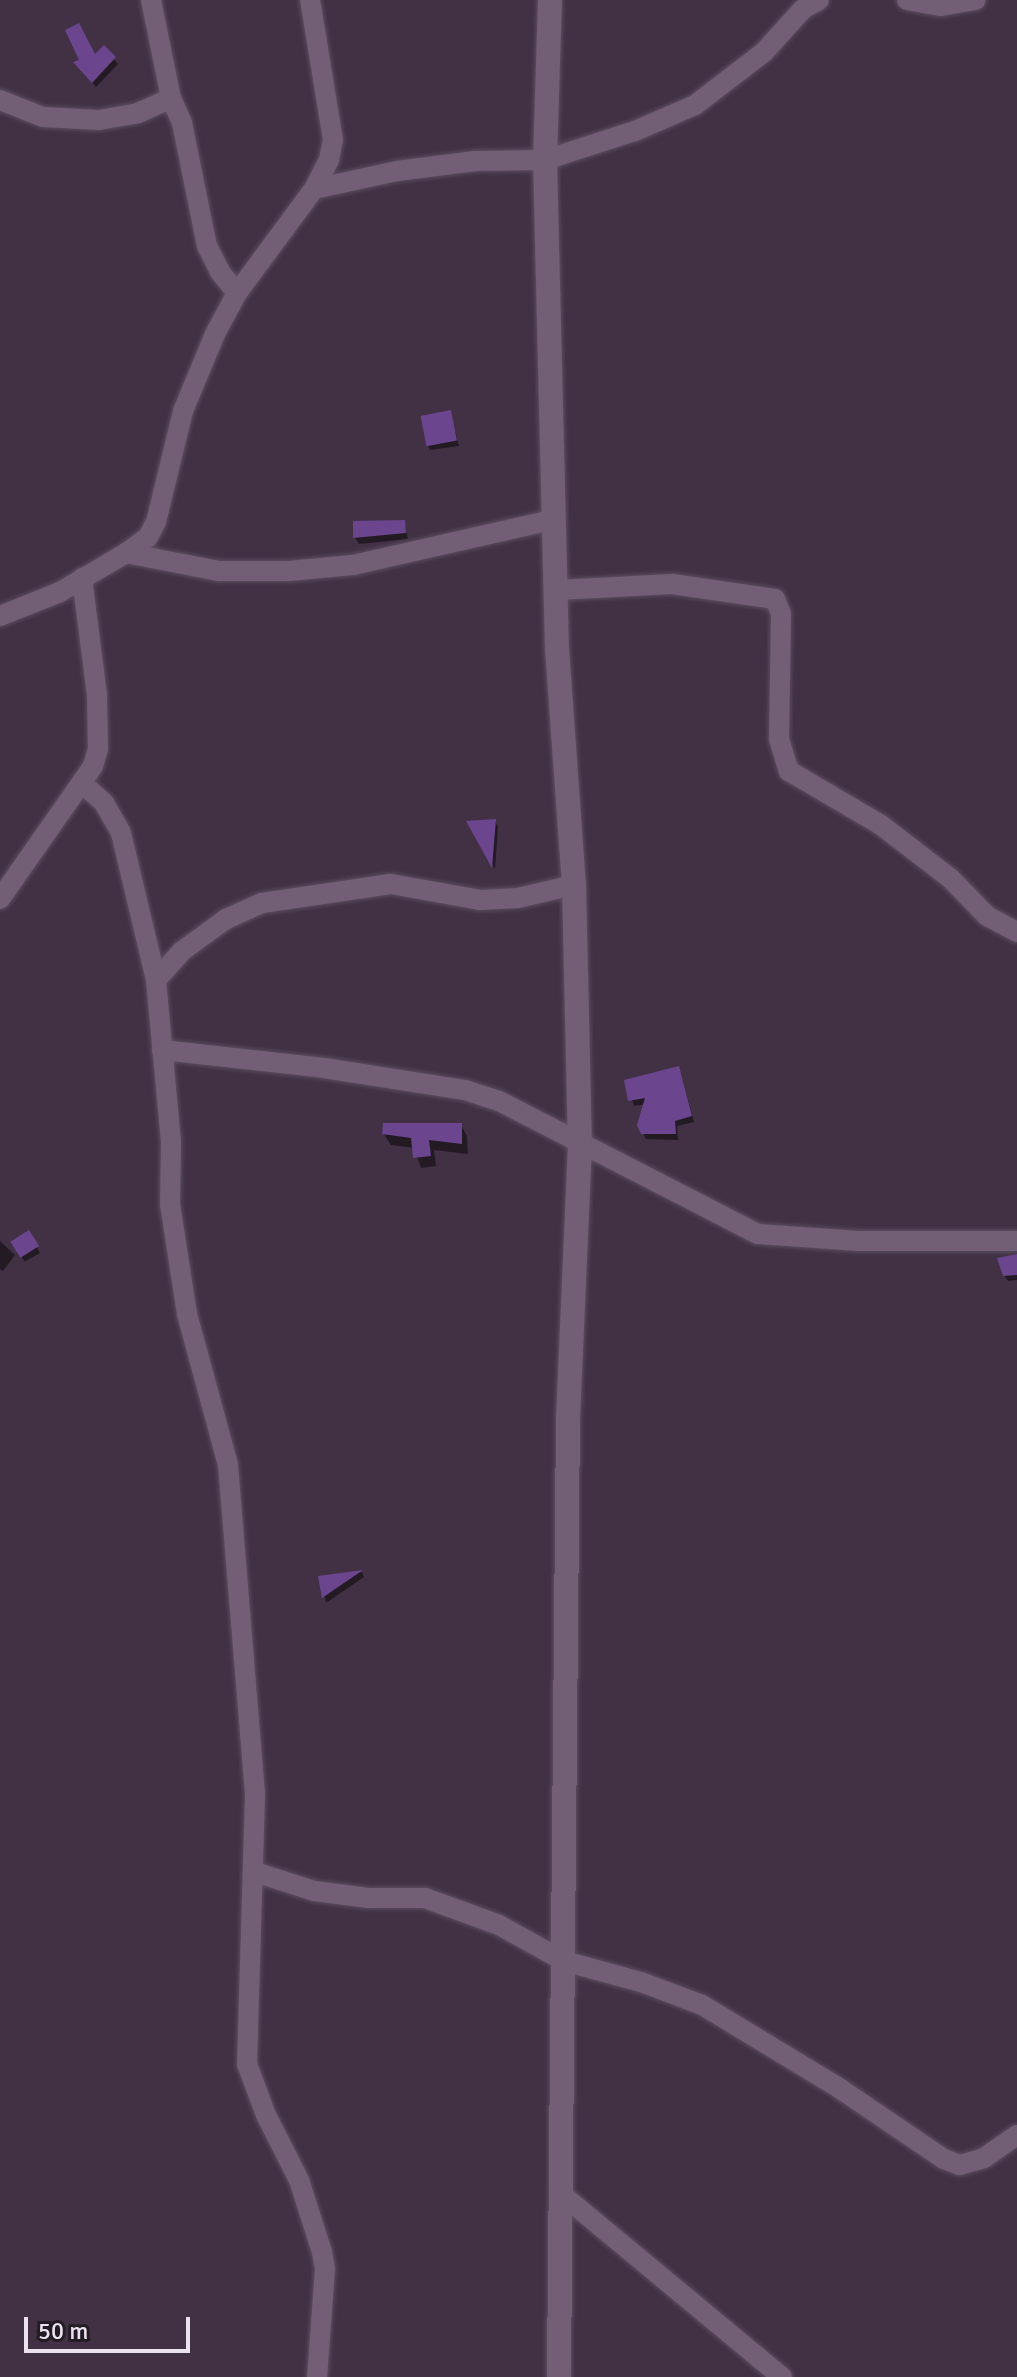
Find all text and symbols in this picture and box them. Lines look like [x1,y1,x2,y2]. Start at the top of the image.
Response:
scale bar [28,2301,194,2351]
text: 50 m [38,2316,88,2346]

